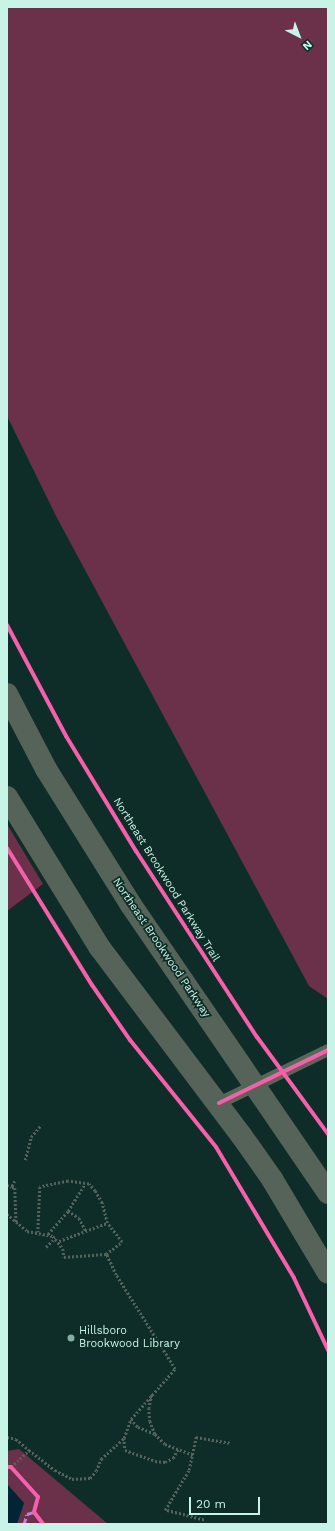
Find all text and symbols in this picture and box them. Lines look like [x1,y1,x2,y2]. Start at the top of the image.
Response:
north arrow [279,16,319,56]
text: N [300,38,315,53]
street label: Northeast Brookwood Parkway Trail [110,795,222,965]
street label: Northeast Brookwood Parkway [109,876,213,1020]
place label: Hillsboro Brookwood Library [79,1325,180,1351]
marker: Hillsboro Brookwood Library [66,1333,76,1343]
scale bar [191,1489,262,1515]
text: 20 m [196,1497,226,1511]

